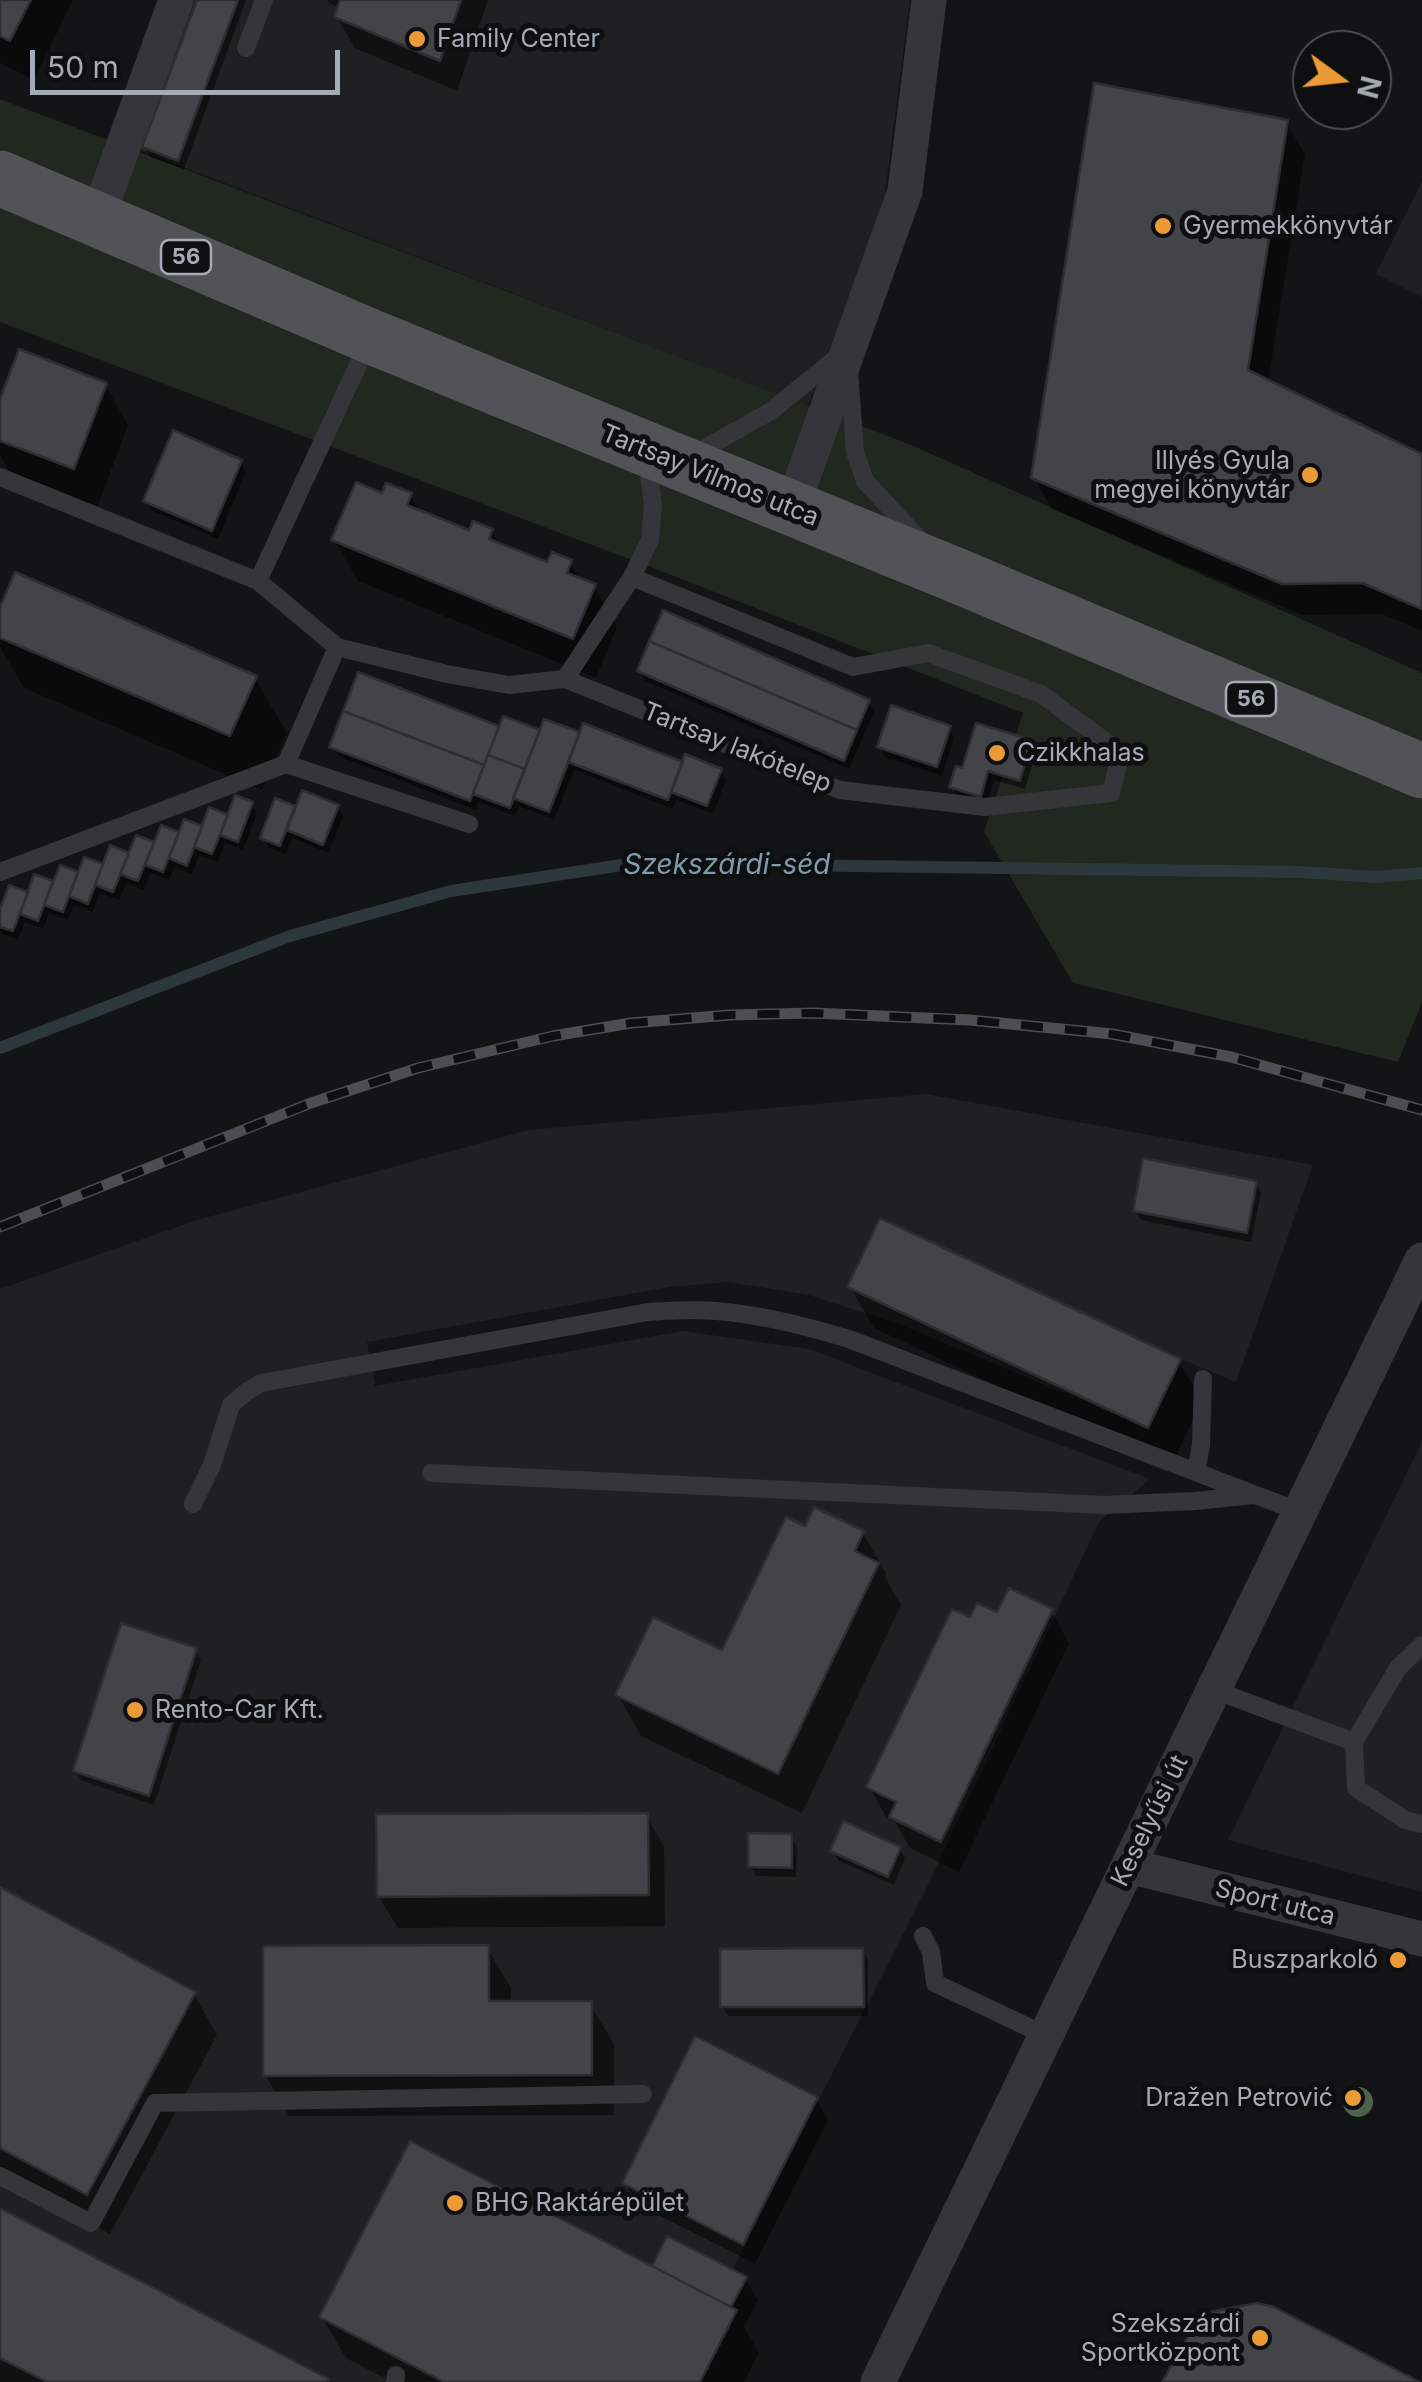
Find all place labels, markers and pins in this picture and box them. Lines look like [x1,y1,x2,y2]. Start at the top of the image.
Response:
place label: Family Center [437,24,600,54]
marker: Family Center [406,28,428,50]
place label: Gyermekkönyvtár [1183,211,1393,241]
marker: Gyermekkönyvtár [1152,215,1174,237]
place label: Illyés Gyula megyei könyvtár [1094,446,1290,505]
marker: Illyés Gyula megyei könyvtár [1299,464,1321,486]
place label: Czikkhalas [1017,738,1145,768]
marker: Czikkhalas [986,742,1008,764]
place label: Rento-Car Kft. [155,1695,324,1725]
marker: Rento-Car Kft. [124,1699,146,1721]
place label: Buszparkoló [1231,1945,1378,1975]
marker: Buszparkoló [1387,1949,1409,1971]
place label: Dražen Petrović [1145,2083,1333,2113]
marker: Dražen Petrović [1342,2087,1364,2109]
place label: BHG Raktárépület [475,2188,684,2218]
marker: BHG Raktárépület [444,2192,466,2214]
place label: Szekszárdi Sportközpont [1081,2309,1240,2368]
marker: Szekszárdi Sportközpont [1249,2327,1271,2349]

